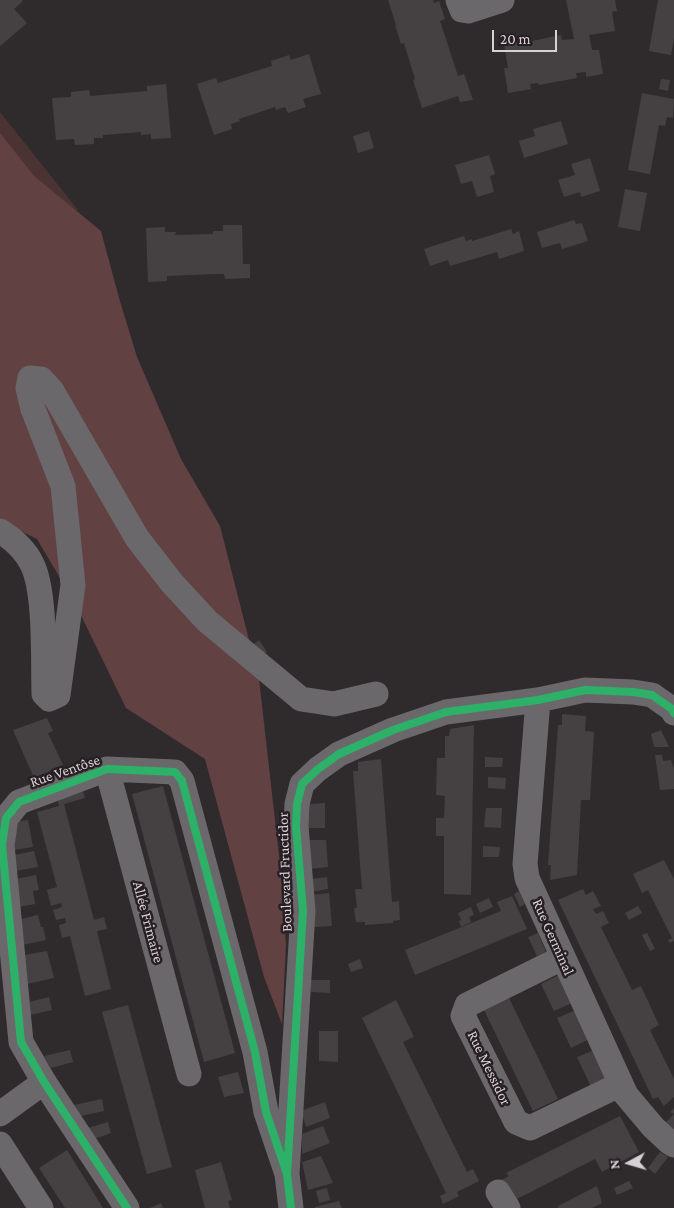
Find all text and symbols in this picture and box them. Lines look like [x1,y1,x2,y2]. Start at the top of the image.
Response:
scale bar [494,20,559,52]
text: 20 m [500,31,531,47]
street label: Rue Ventôse [28,751,102,791]
street label: Boulevard Fructidor [274,812,296,932]
street label: Allée Frimaire [129,879,167,965]
street label: Rue Germinal [528,896,578,978]
street label: Rue Messidor [463,1028,515,1108]
north arrow [604,1138,654,1188]
text: N [606,1159,623,1170]

